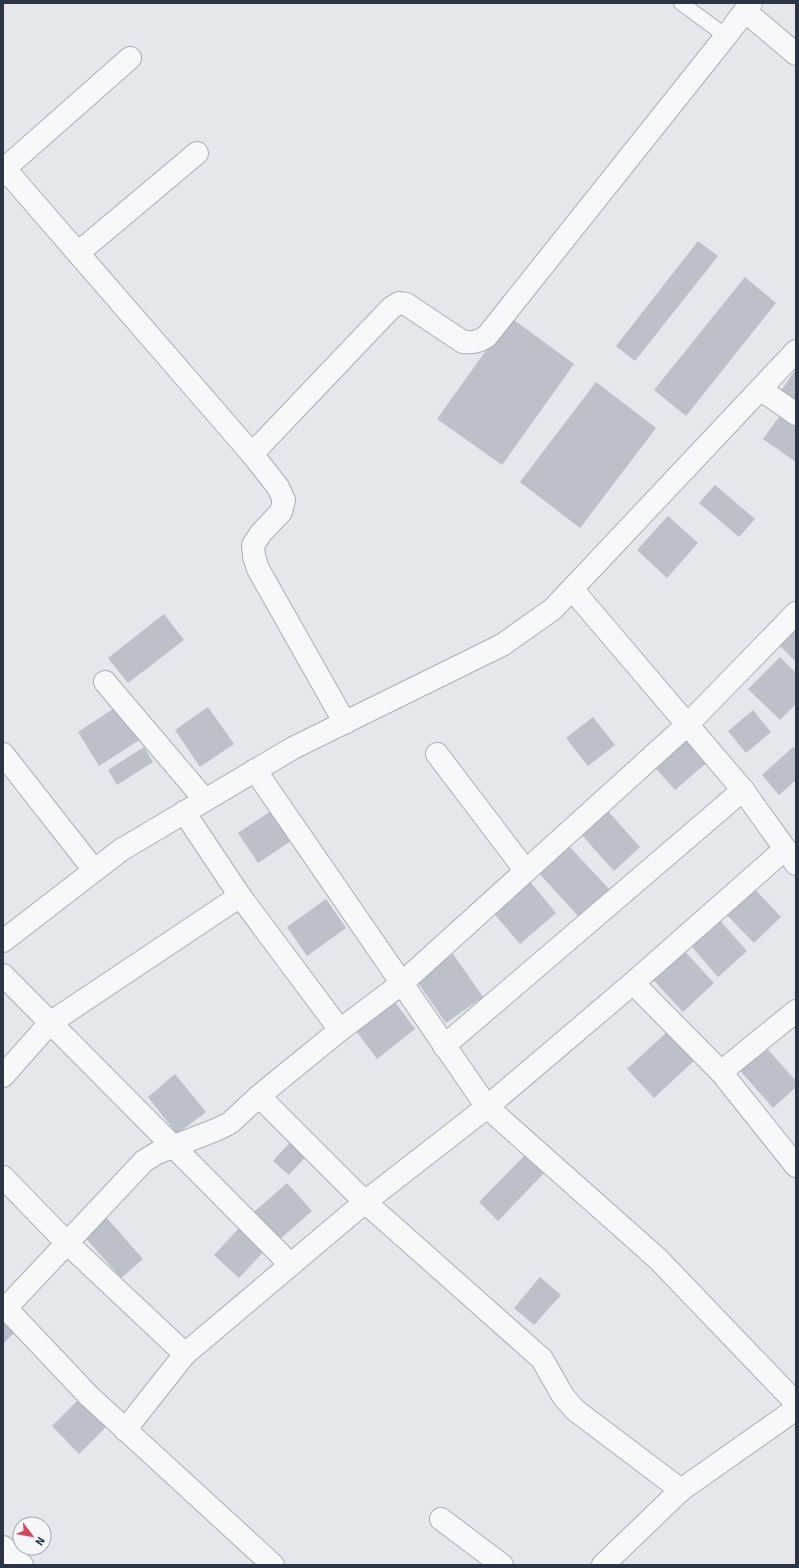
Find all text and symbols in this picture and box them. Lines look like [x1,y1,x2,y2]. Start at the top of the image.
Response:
north arrow [12,1516,52,1556]
text: N [33,1534,48,1548]

